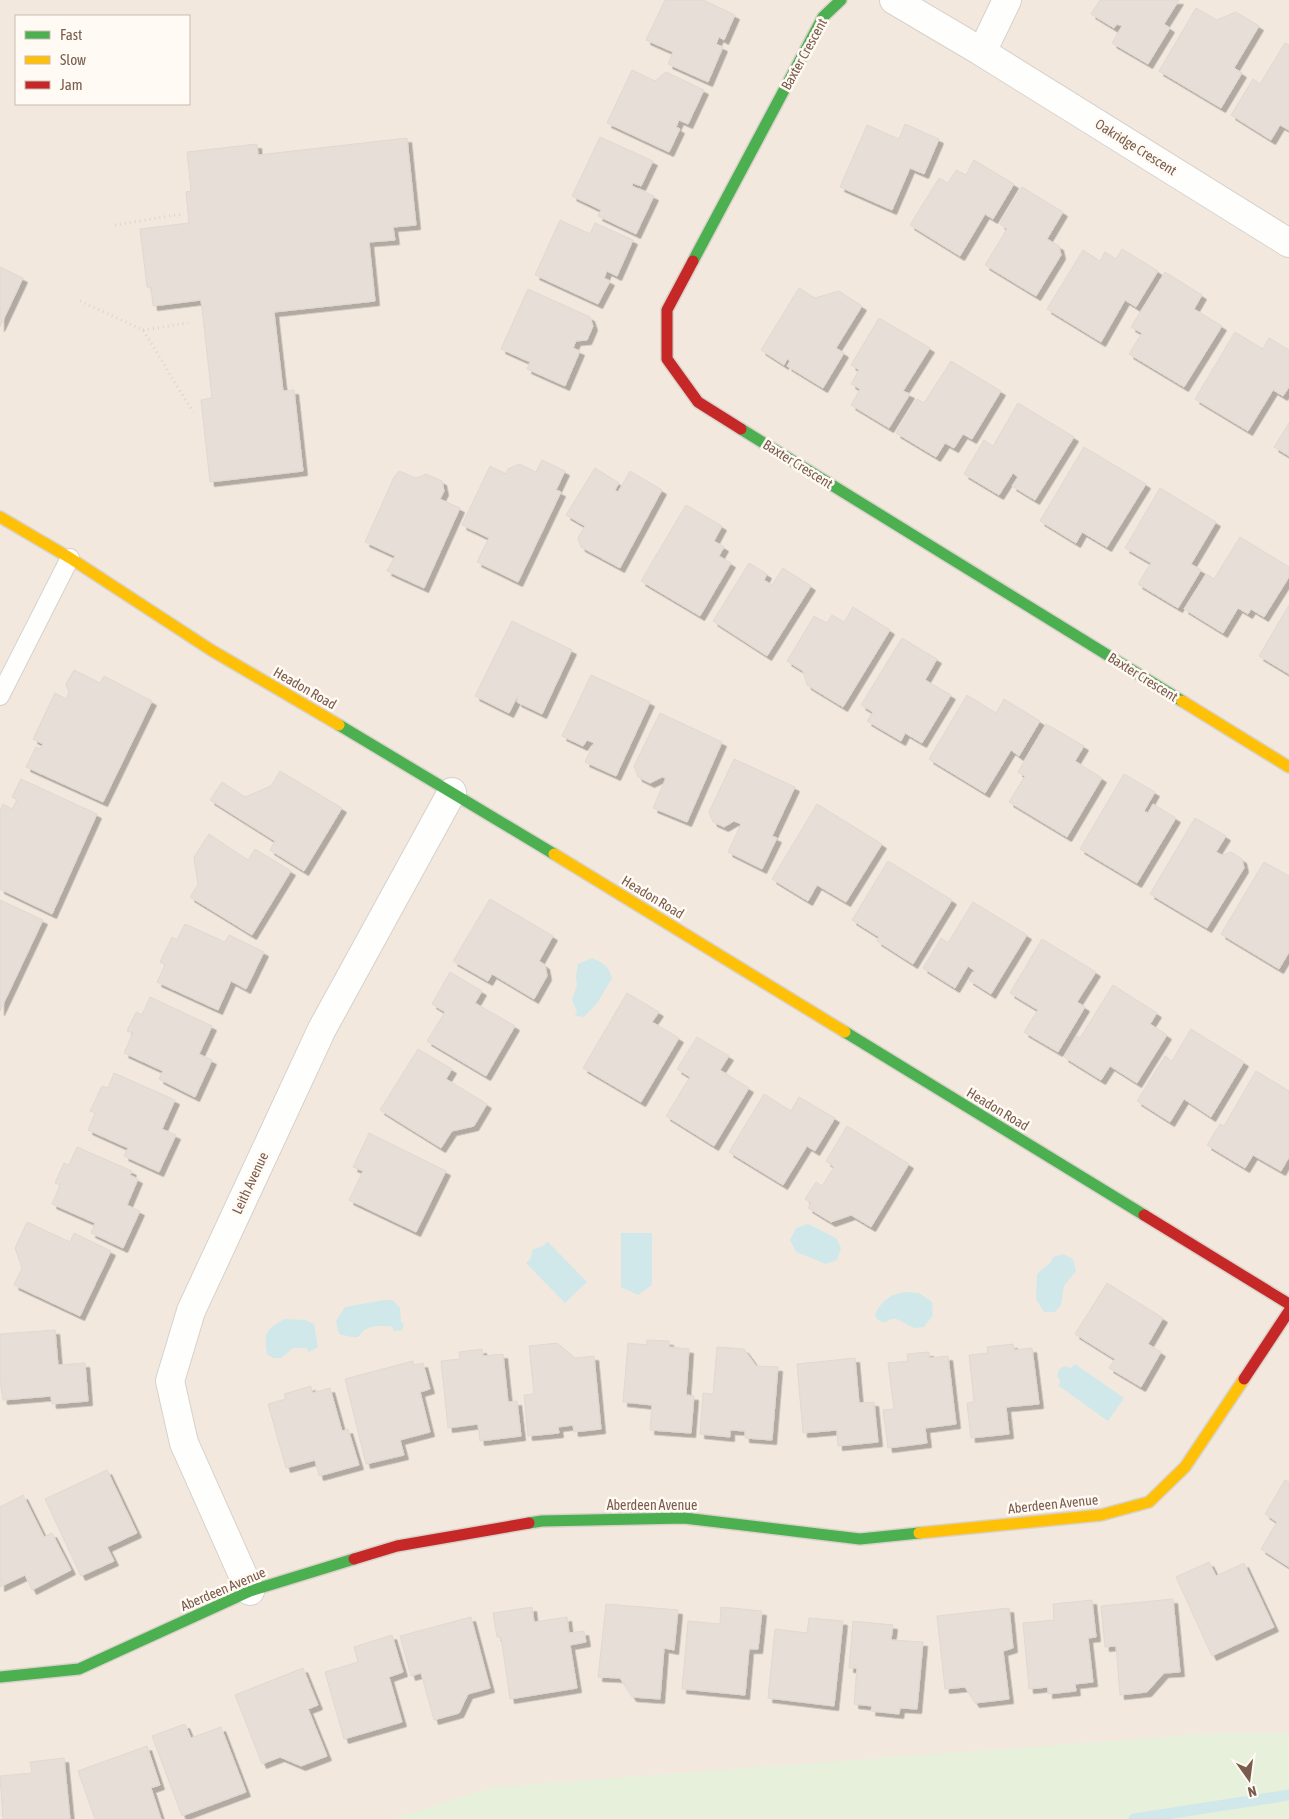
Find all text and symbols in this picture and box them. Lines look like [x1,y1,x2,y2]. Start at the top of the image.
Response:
legend [15,15,190,105]
street label: Baxter Crescent [778,15,830,93]
text: Fast [60,26,82,43]
text: Slow [60,51,86,68]
text: Jam [60,76,83,93]
street label: Oakridge Crescent [1092,116,1180,178]
street label: Baxter Crescent [760,436,836,492]
street label: Baxter Crescent [1105,649,1181,705]
street label: Headon Road [271,664,339,712]
street label: Headon Road [619,872,687,922]
street label: Headon Road [964,1084,1032,1134]
street label: Leith Avenue [229,1149,271,1217]
street label: Aberdeen Avenue [1007,1491,1099,1517]
street label: Aberdeen Avenue [607,1497,697,1513]
street label: Aberdeen Avenue [178,1564,268,1614]
north arrow [1224,1754,1274,1804]
text: N [1246,1783,1258,1800]

